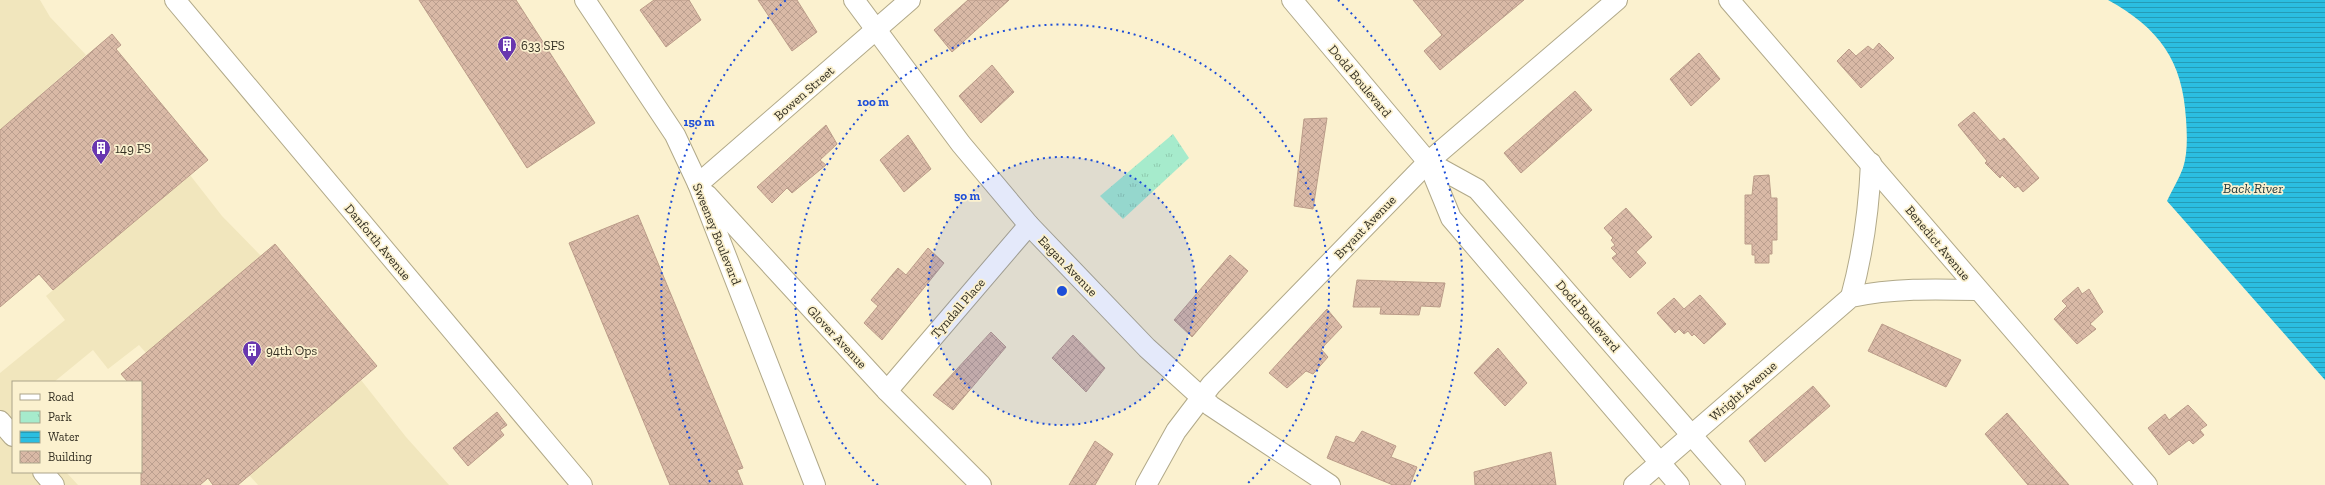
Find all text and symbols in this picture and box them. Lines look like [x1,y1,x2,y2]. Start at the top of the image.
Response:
building icon: 633 SFS [496,34,518,62]
place label: 633 SFS [521,38,565,53]
street label: Dodd Boulevard [1325,42,1395,120]
street label: Bowen Street [771,63,837,123]
text: 100 m [857,95,889,109]
text: 150 m [684,115,715,129]
building icon: 149 FS [90,137,112,165]
place label: 149 FS [115,141,151,156]
water label: Back River [2223,180,2283,197]
street label: Sweeney Boulevard [690,181,744,287]
text: 50 m [954,189,980,203]
street label: Bryant Avenue [1331,192,1399,262]
street label: Danforth Avenue [342,201,414,283]
street label: Benedict Avenue [1902,203,1974,283]
street label: Eagan Avenue [1035,233,1101,299]
street label: Tyndall Place [928,275,988,341]
street label: Dodd Boulevard [1553,277,1623,355]
centre of rings [1055,284,1069,298]
street label: Glover Avenue [804,302,870,372]
building icon: 94th Ops [241,339,263,367]
place label: 94th Ops [266,343,317,358]
street label: Wright Avenue [1706,358,1780,424]
legend [12,381,142,473]
text: Road [48,390,74,404]
text: Park [48,410,73,424]
text: Water [48,430,80,444]
text: Building [48,450,92,464]

